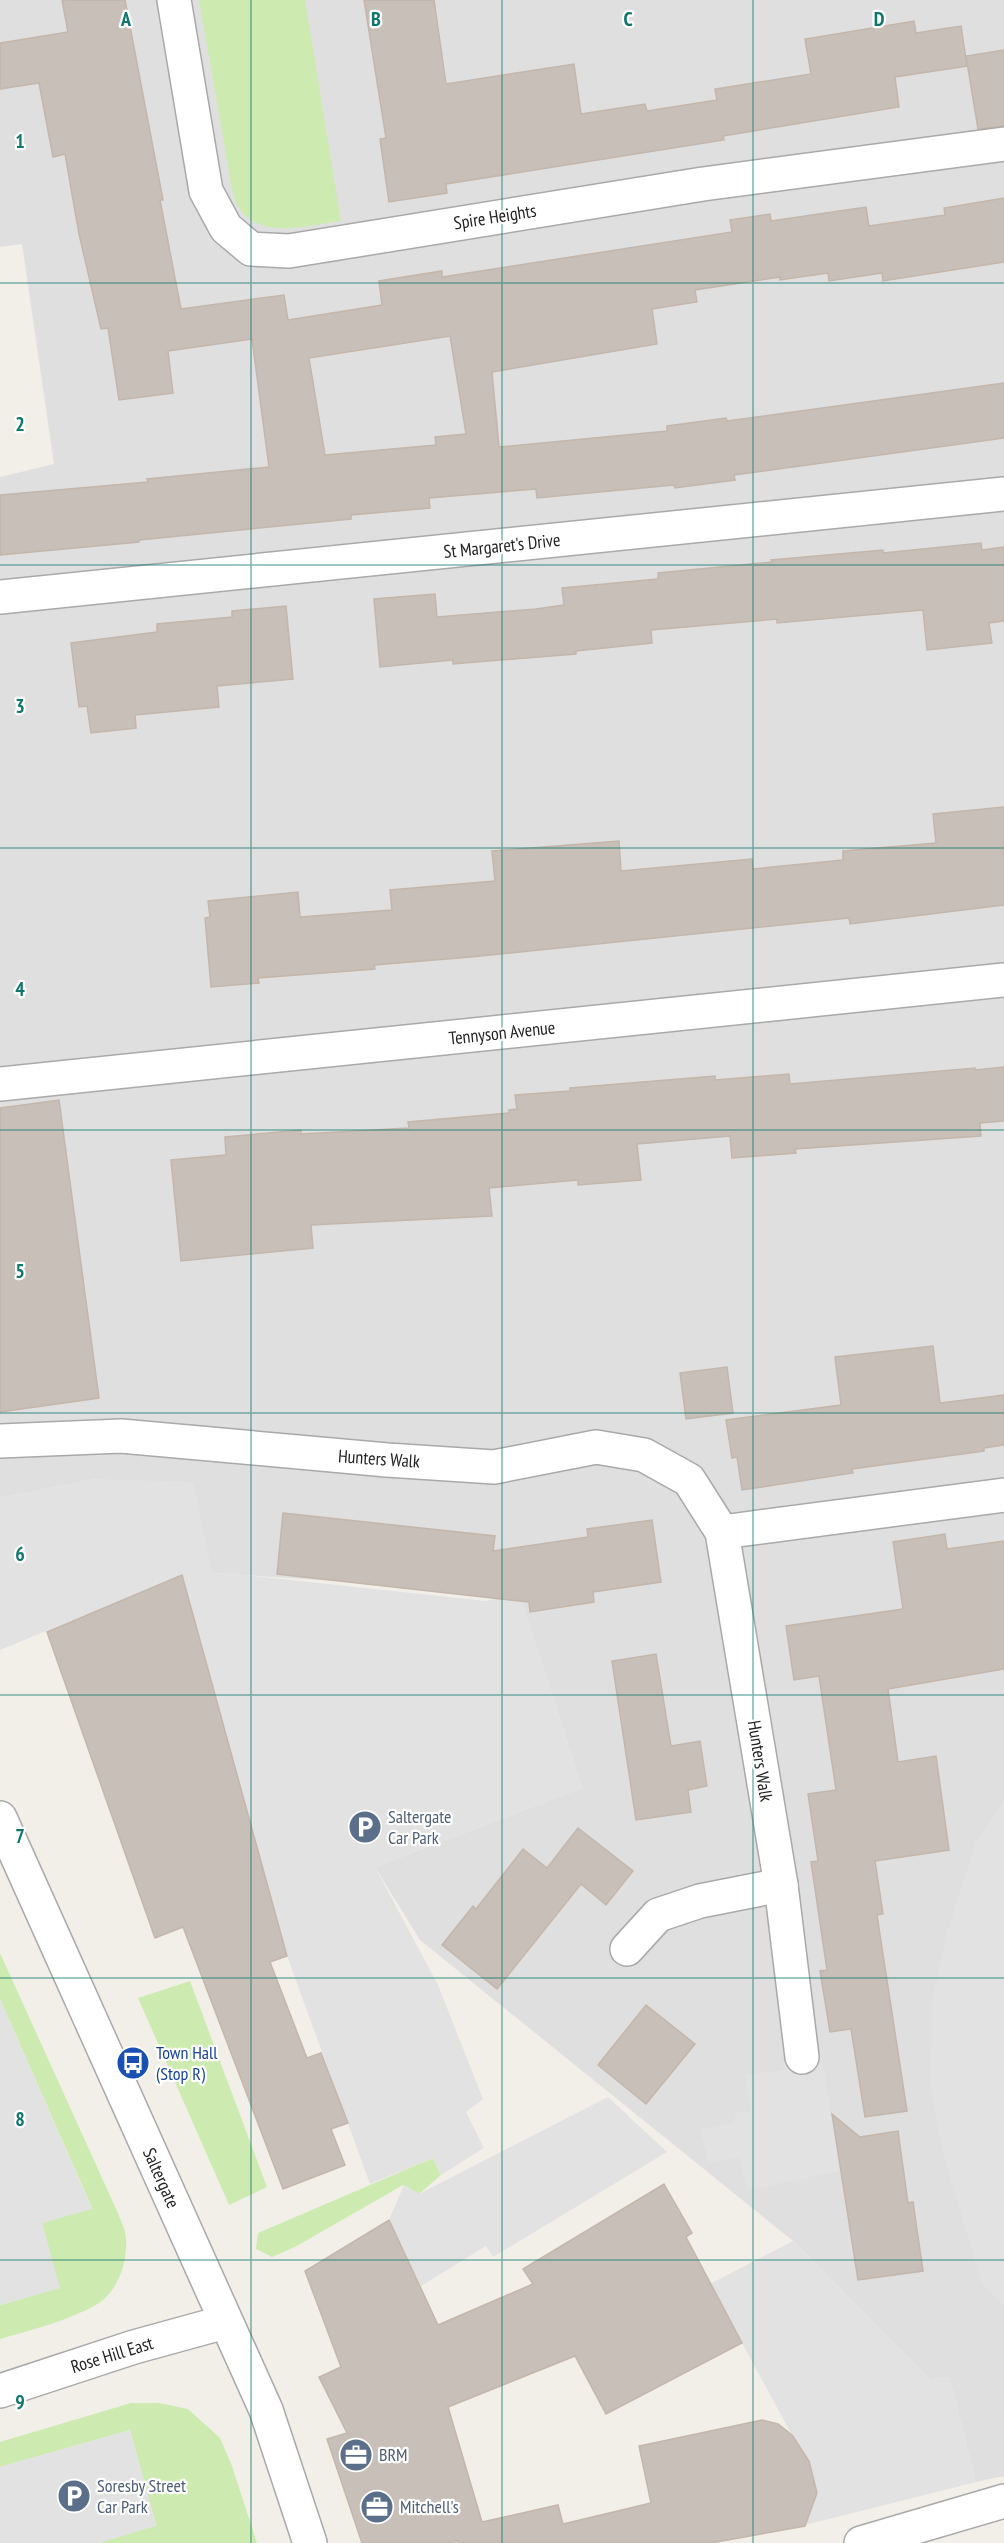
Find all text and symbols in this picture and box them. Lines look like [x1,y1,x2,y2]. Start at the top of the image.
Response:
text: A [120,6,132,32]
text: B [371,6,381,32]
text: C [623,6,633,32]
text: D [874,6,885,32]
text: 1 [15,128,25,154]
street label: Spire Heights [452,199,538,234]
text: 2 [15,411,25,437]
street label: St Margaret's Drive [442,528,561,563]
text: 3 [15,693,25,719]
text: 4 [15,976,25,1002]
street label: Tennyson Avenue [448,1015,556,1050]
text: 5 [15,1258,25,1284]
street label: Hunters Walk [337,1444,421,1473]
text: 6 [15,1541,25,1567]
street label: Hunters Walk [743,1719,778,1803]
place label: Saltergate Car Park [388,1805,452,1849]
parking icon: Saltergate Car Park [347,1809,383,1845]
text: 7 [15,1823,25,1849]
place label: Town Hall (Stop R) [156,2041,218,2085]
bus stop icon: Town Hall (Stop R) [115,2045,151,2081]
text: 8 [15,2106,25,2132]
street label: Saltergate [138,2144,185,2211]
street label: Rose Hill East [68,2331,156,2378]
text: 9 [15,2389,25,2415]
office icon: BRM [338,2437,374,2473]
place label: BRM [379,2443,408,2466]
place label: Soresby Street Car Park [97,2474,186,2518]
parking icon: Soresby Street Car Park [56,2478,92,2514]
office icon: Mitchell's [359,2489,395,2525]
place label: Mitchell's [400,2495,459,2518]

